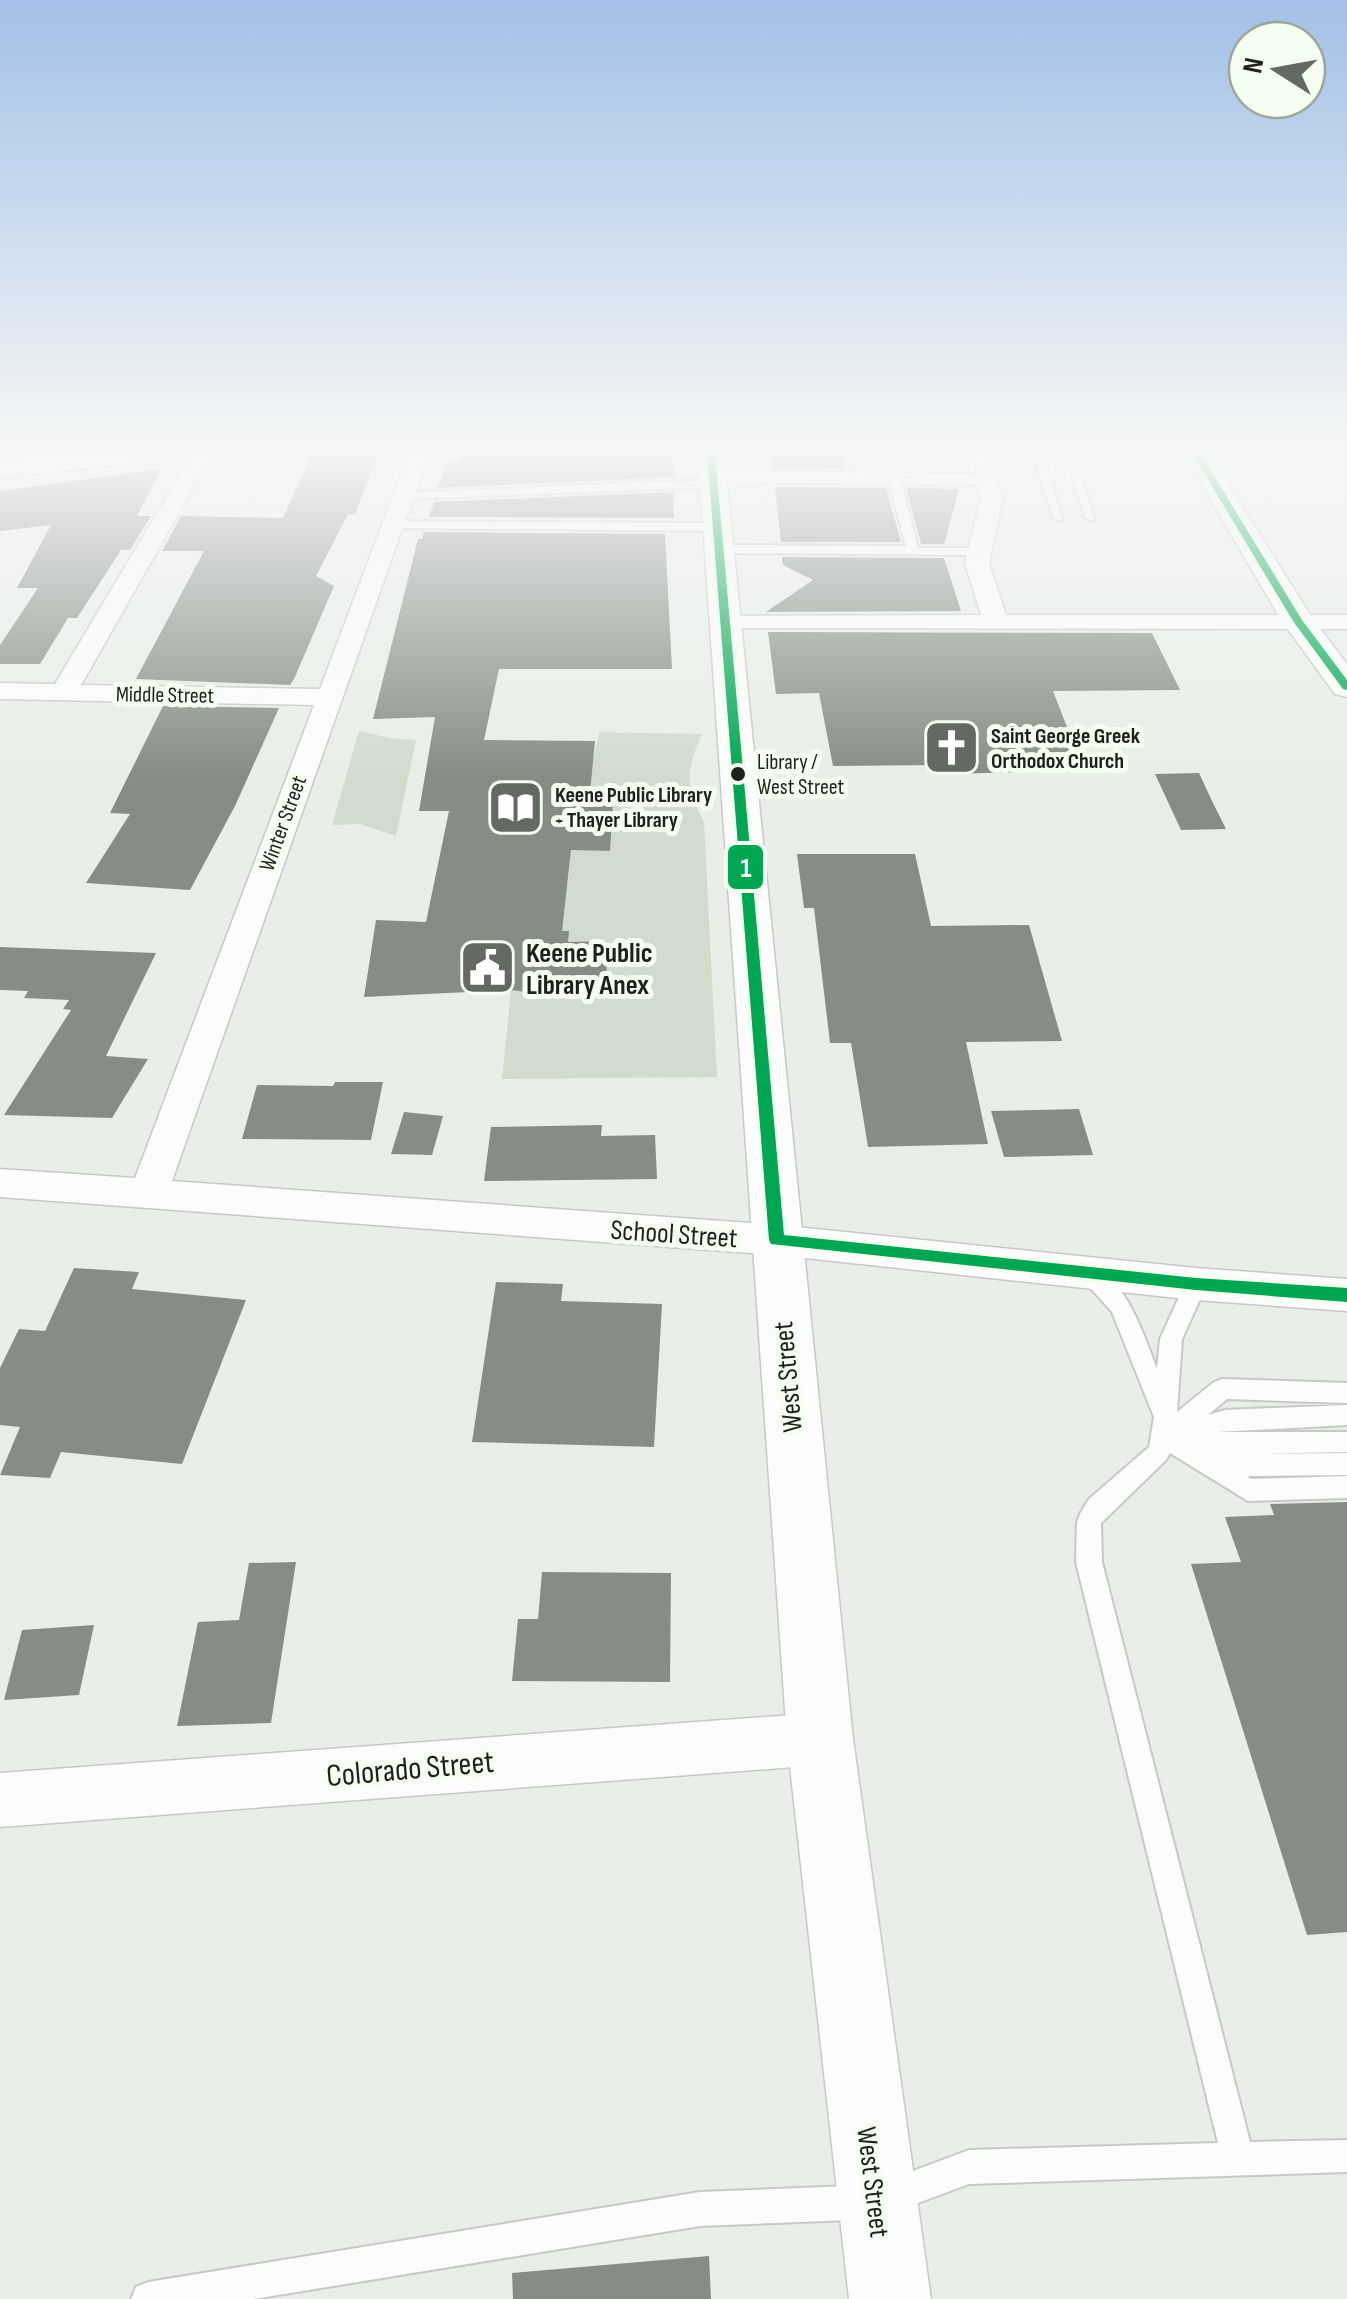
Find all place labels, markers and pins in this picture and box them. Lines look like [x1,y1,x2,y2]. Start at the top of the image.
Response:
church icon: Saint George Greek Orthodox Church [922,718,982,778]
place label: Saint George Greek Orthodox Church [991,723,1141,775]
place label: Library / West Street [757,749,845,801]
marker: Library / West Street [728,764,748,784]
library icon: Keene Public Library - Thayer Library [486,777,546,837]
place label: Keene Public Library - Thayer Library [555,782,712,834]
place label: Keene Public Library Anex [526,937,653,1002]
public building icon: Keene Public Library Anex [457,938,517,998]

